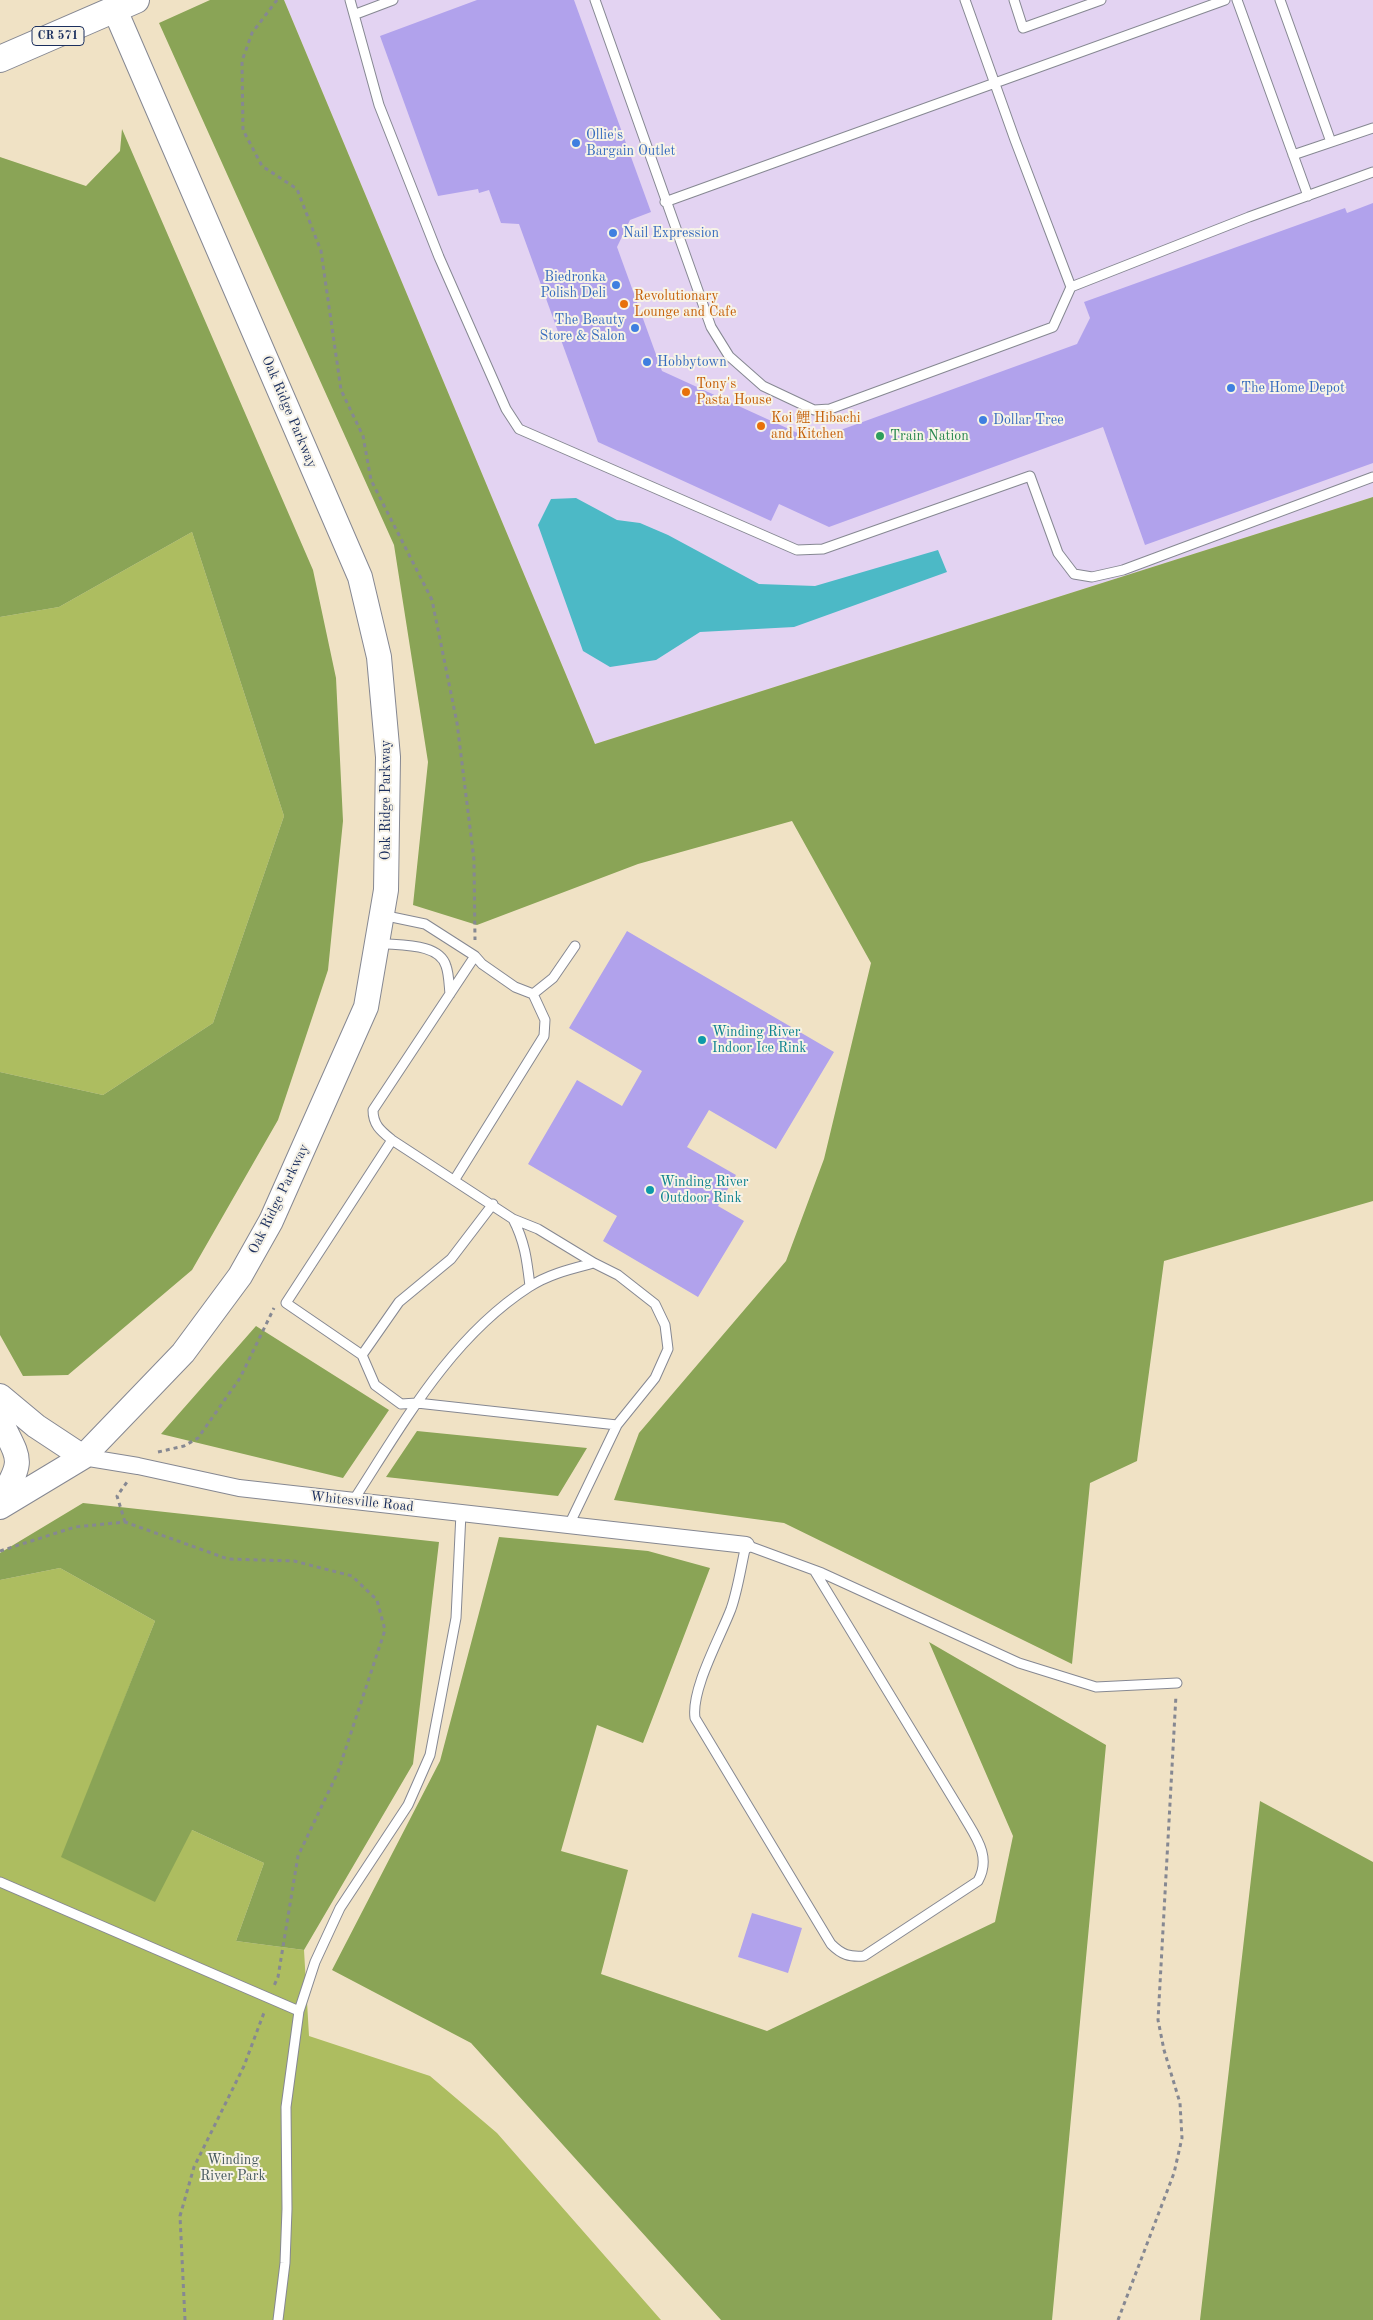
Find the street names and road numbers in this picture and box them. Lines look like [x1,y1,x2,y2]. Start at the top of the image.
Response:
road number: CR 571 [32,27,84,46]
street label: Oak Ridge Parkway [258,353,320,471]
street label: Oak Ridge Parkway [378,740,394,860]
street label: Oak Ridge Parkway [245,1141,313,1257]
street label: Whitesville Road [309,1488,415,1516]

